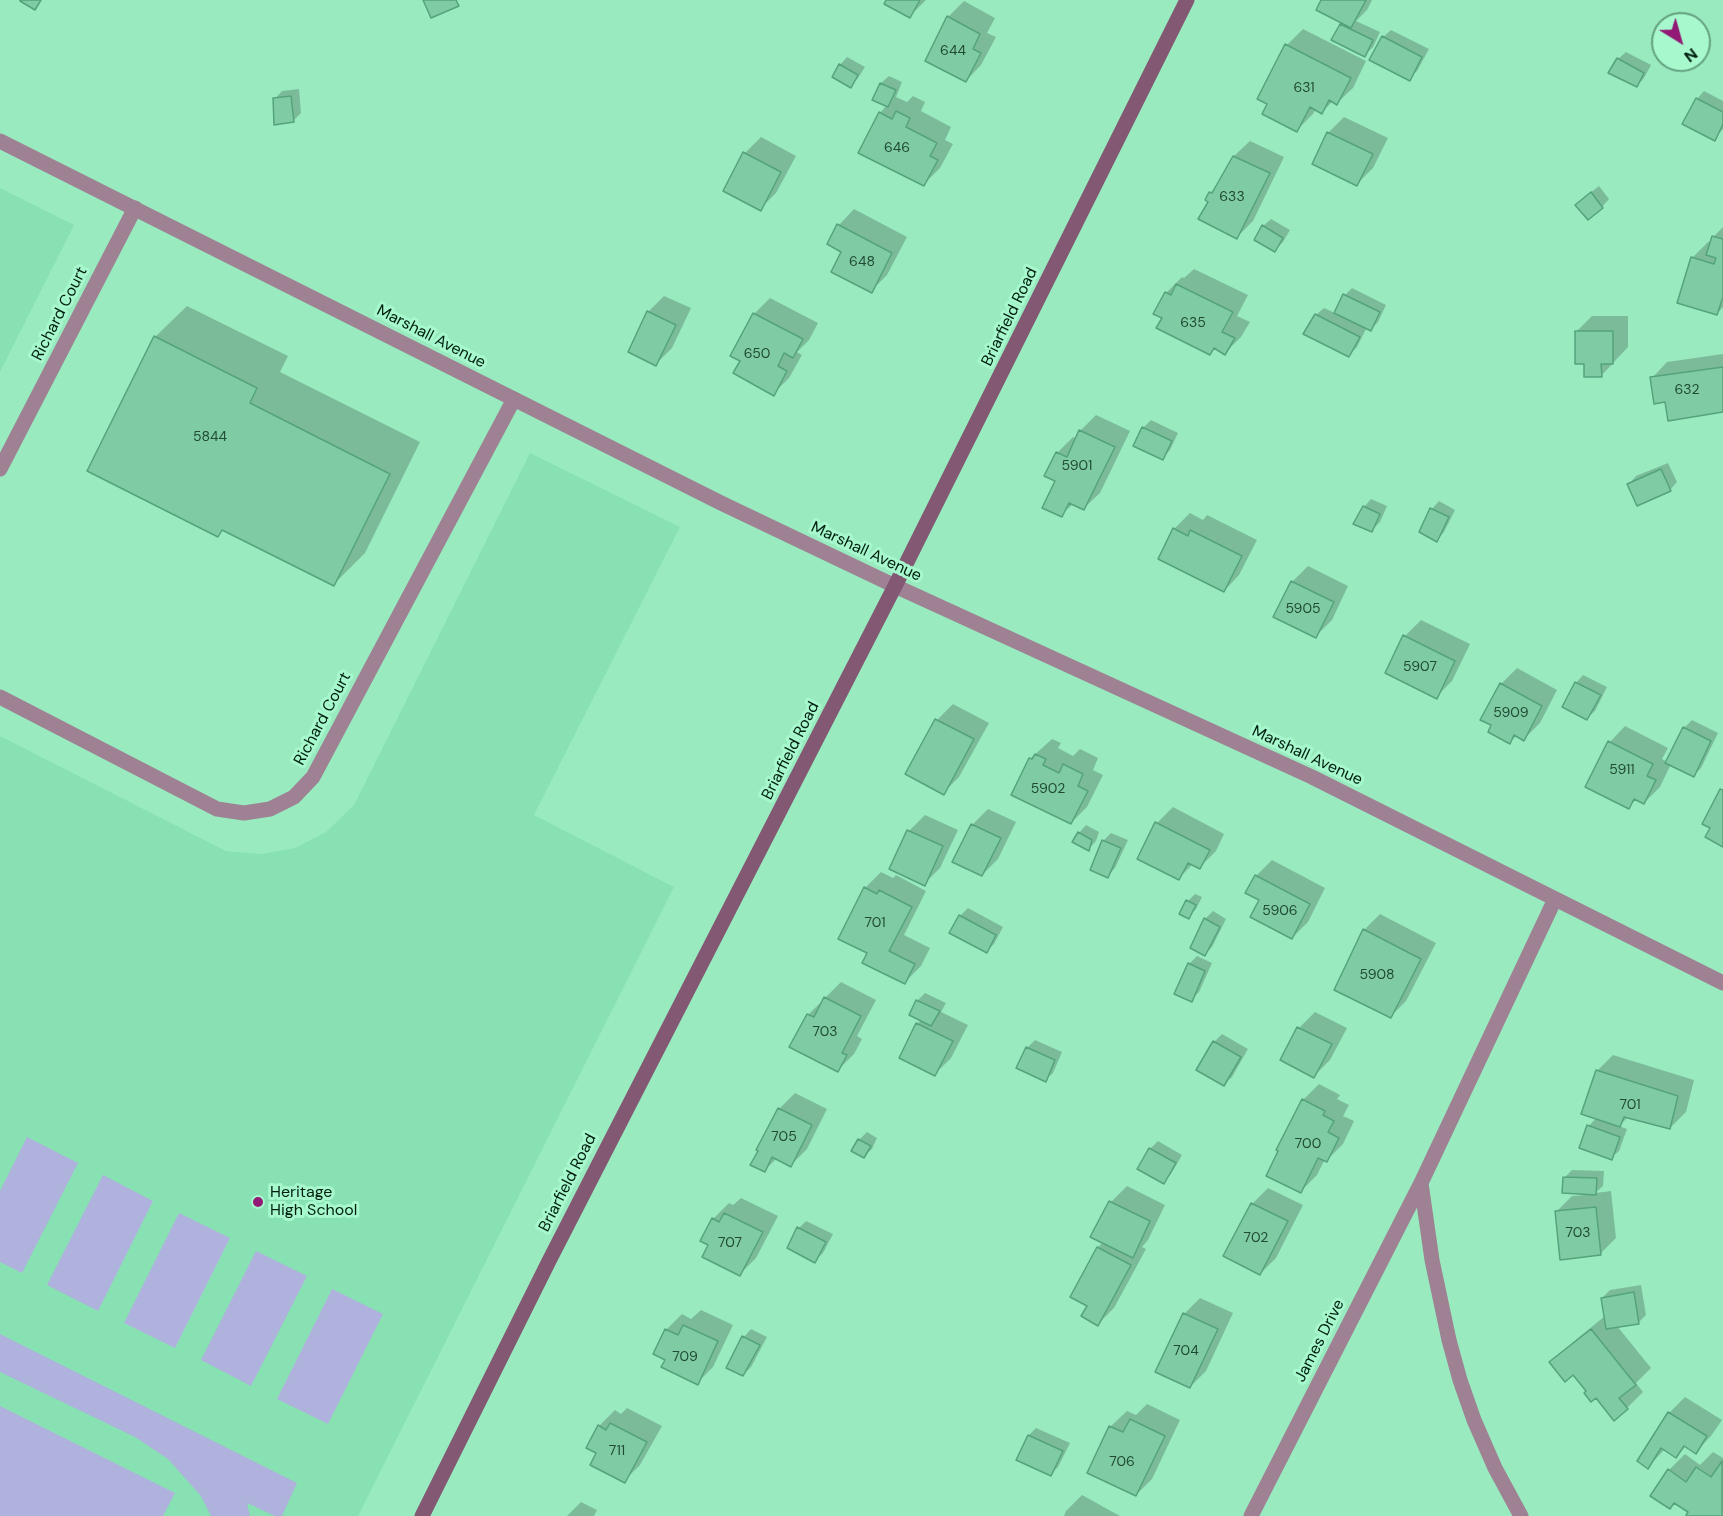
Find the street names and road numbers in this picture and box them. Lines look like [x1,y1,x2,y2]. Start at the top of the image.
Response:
street label: Richard Court [28,264,92,364]
street label: Briarfield Road [978,265,1042,369]
street label: Marshall Avenue [373,301,489,373]
street label: Marshall Avenue [808,518,924,586]
street label: Richard Court [290,669,356,769]
street label: Briarfield Road [758,699,824,803]
street label: Marshall Avenue [1249,722,1365,790]
street label: Briarfield Road [535,1131,601,1235]
street label: James Drive [1291,1296,1349,1386]

